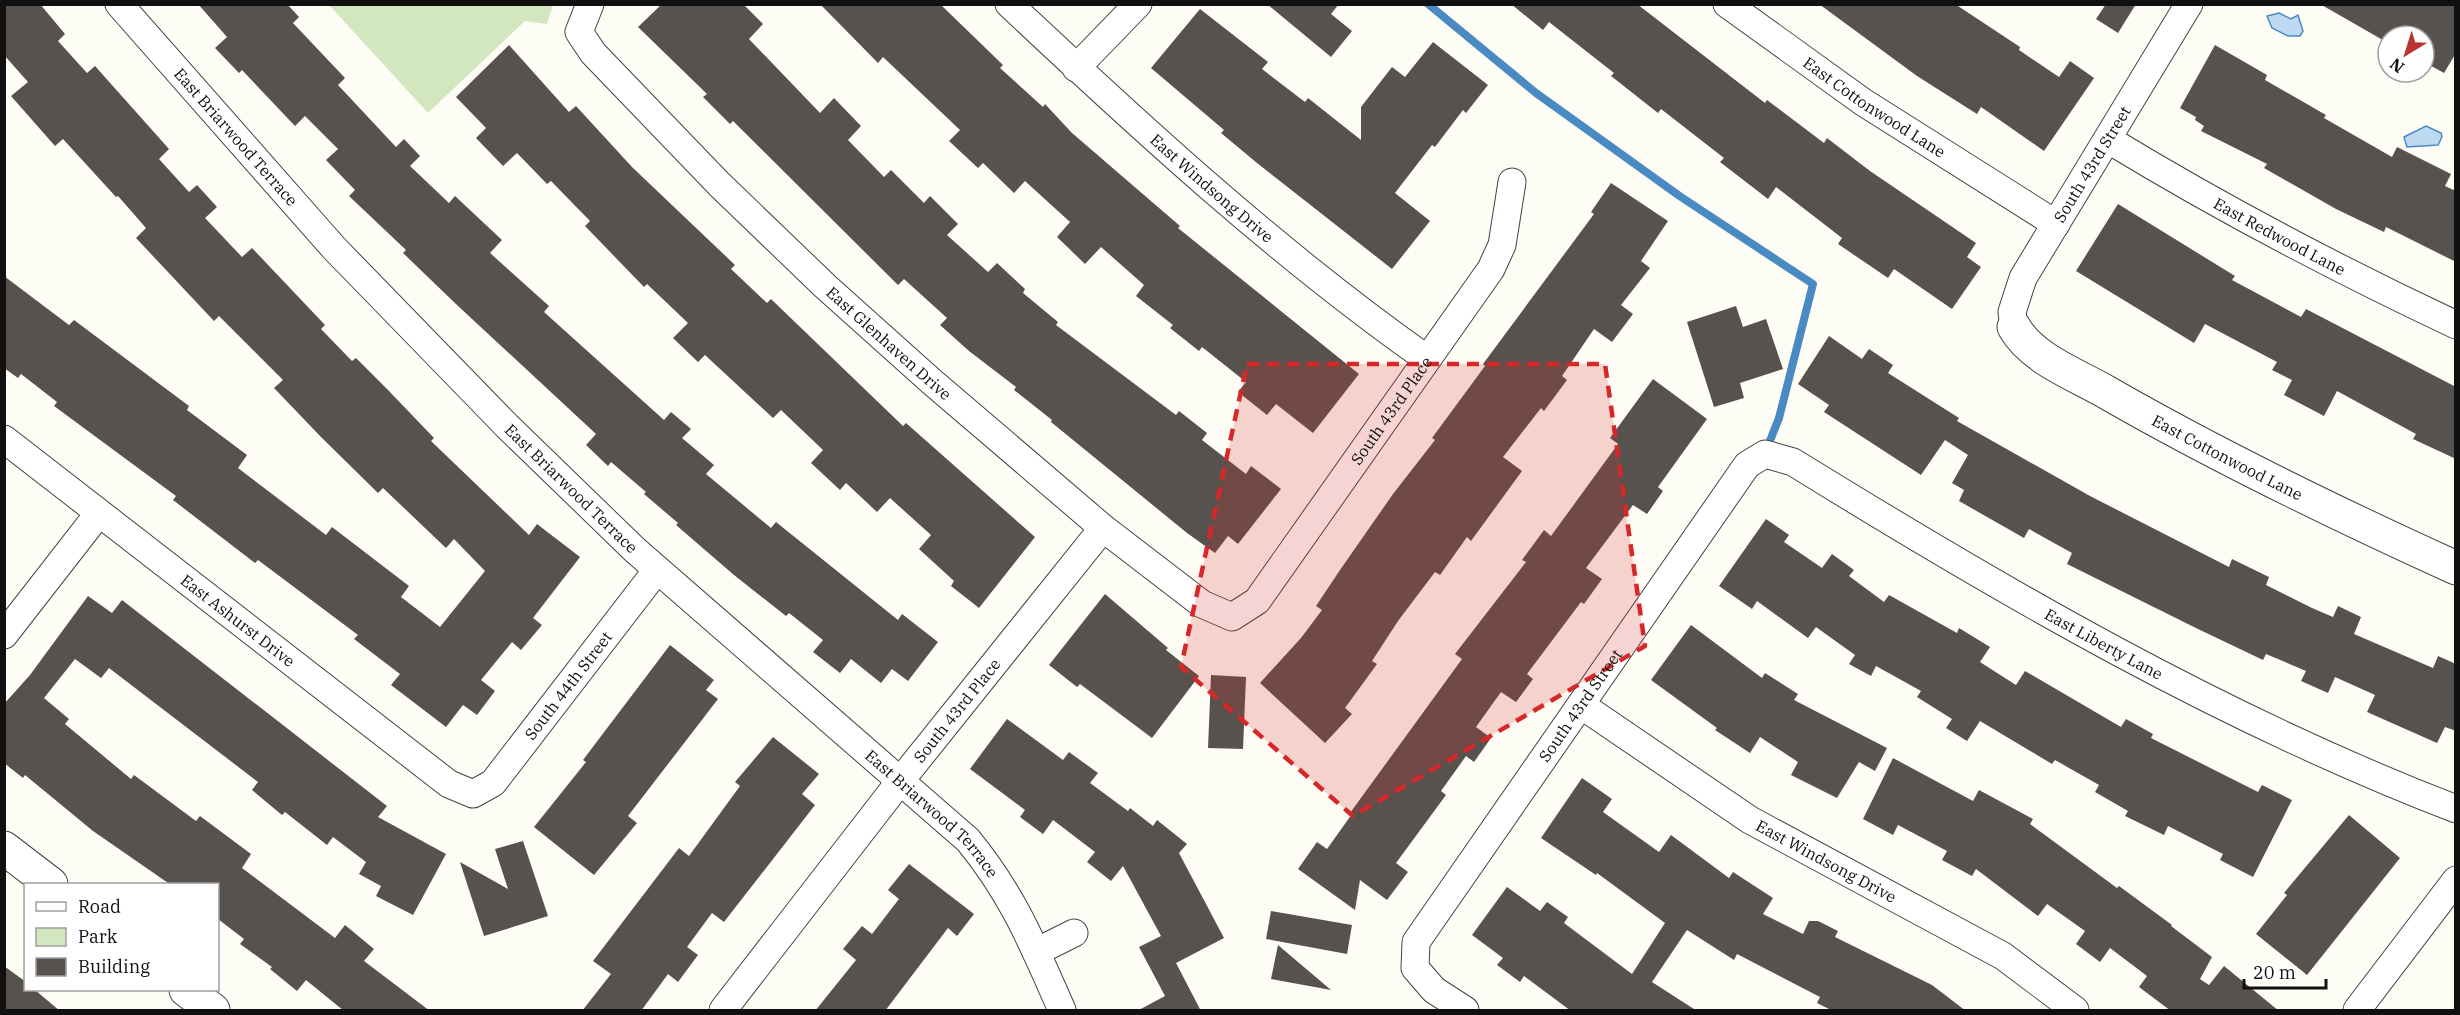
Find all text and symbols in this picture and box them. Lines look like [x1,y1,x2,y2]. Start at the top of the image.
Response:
north arrow [2376,24,2436,84]
street label: East Cottonwood Lane [1800,52,1949,162]
text: N [2386,54,2408,78]
street label: East Briarwood Terrace [170,64,302,210]
street label: South 43rd Street [2049,102,2135,226]
street label: East Windsong Drive [1146,129,1277,247]
street label: East Redwood Lane [2210,193,2349,279]
street label: East Glenhaven Drive [822,282,956,404]
street label: South 43rd Place [1346,353,1436,469]
street label: East Cottonwood Lane [2149,410,2306,504]
street label: East Briarwood Terrace [501,419,642,557]
street label: East Ashurst Drive [177,570,299,671]
street label: East Liberty Lane [2041,604,2166,684]
street label: South 44th Street [520,627,616,744]
street label: South 43rd Street [1534,645,1626,765]
street label: South 43rd Place [909,654,1005,767]
street label: East Briarwood Terrace [861,745,1003,881]
street label: East Windsong Drive [1753,815,1900,907]
legend [24,883,219,991]
text: Road [78,895,121,918]
text: Park [78,925,118,948]
scale bar [2244,952,2326,990]
text: Building [78,955,150,978]
text: 20 m [2253,961,2296,984]

